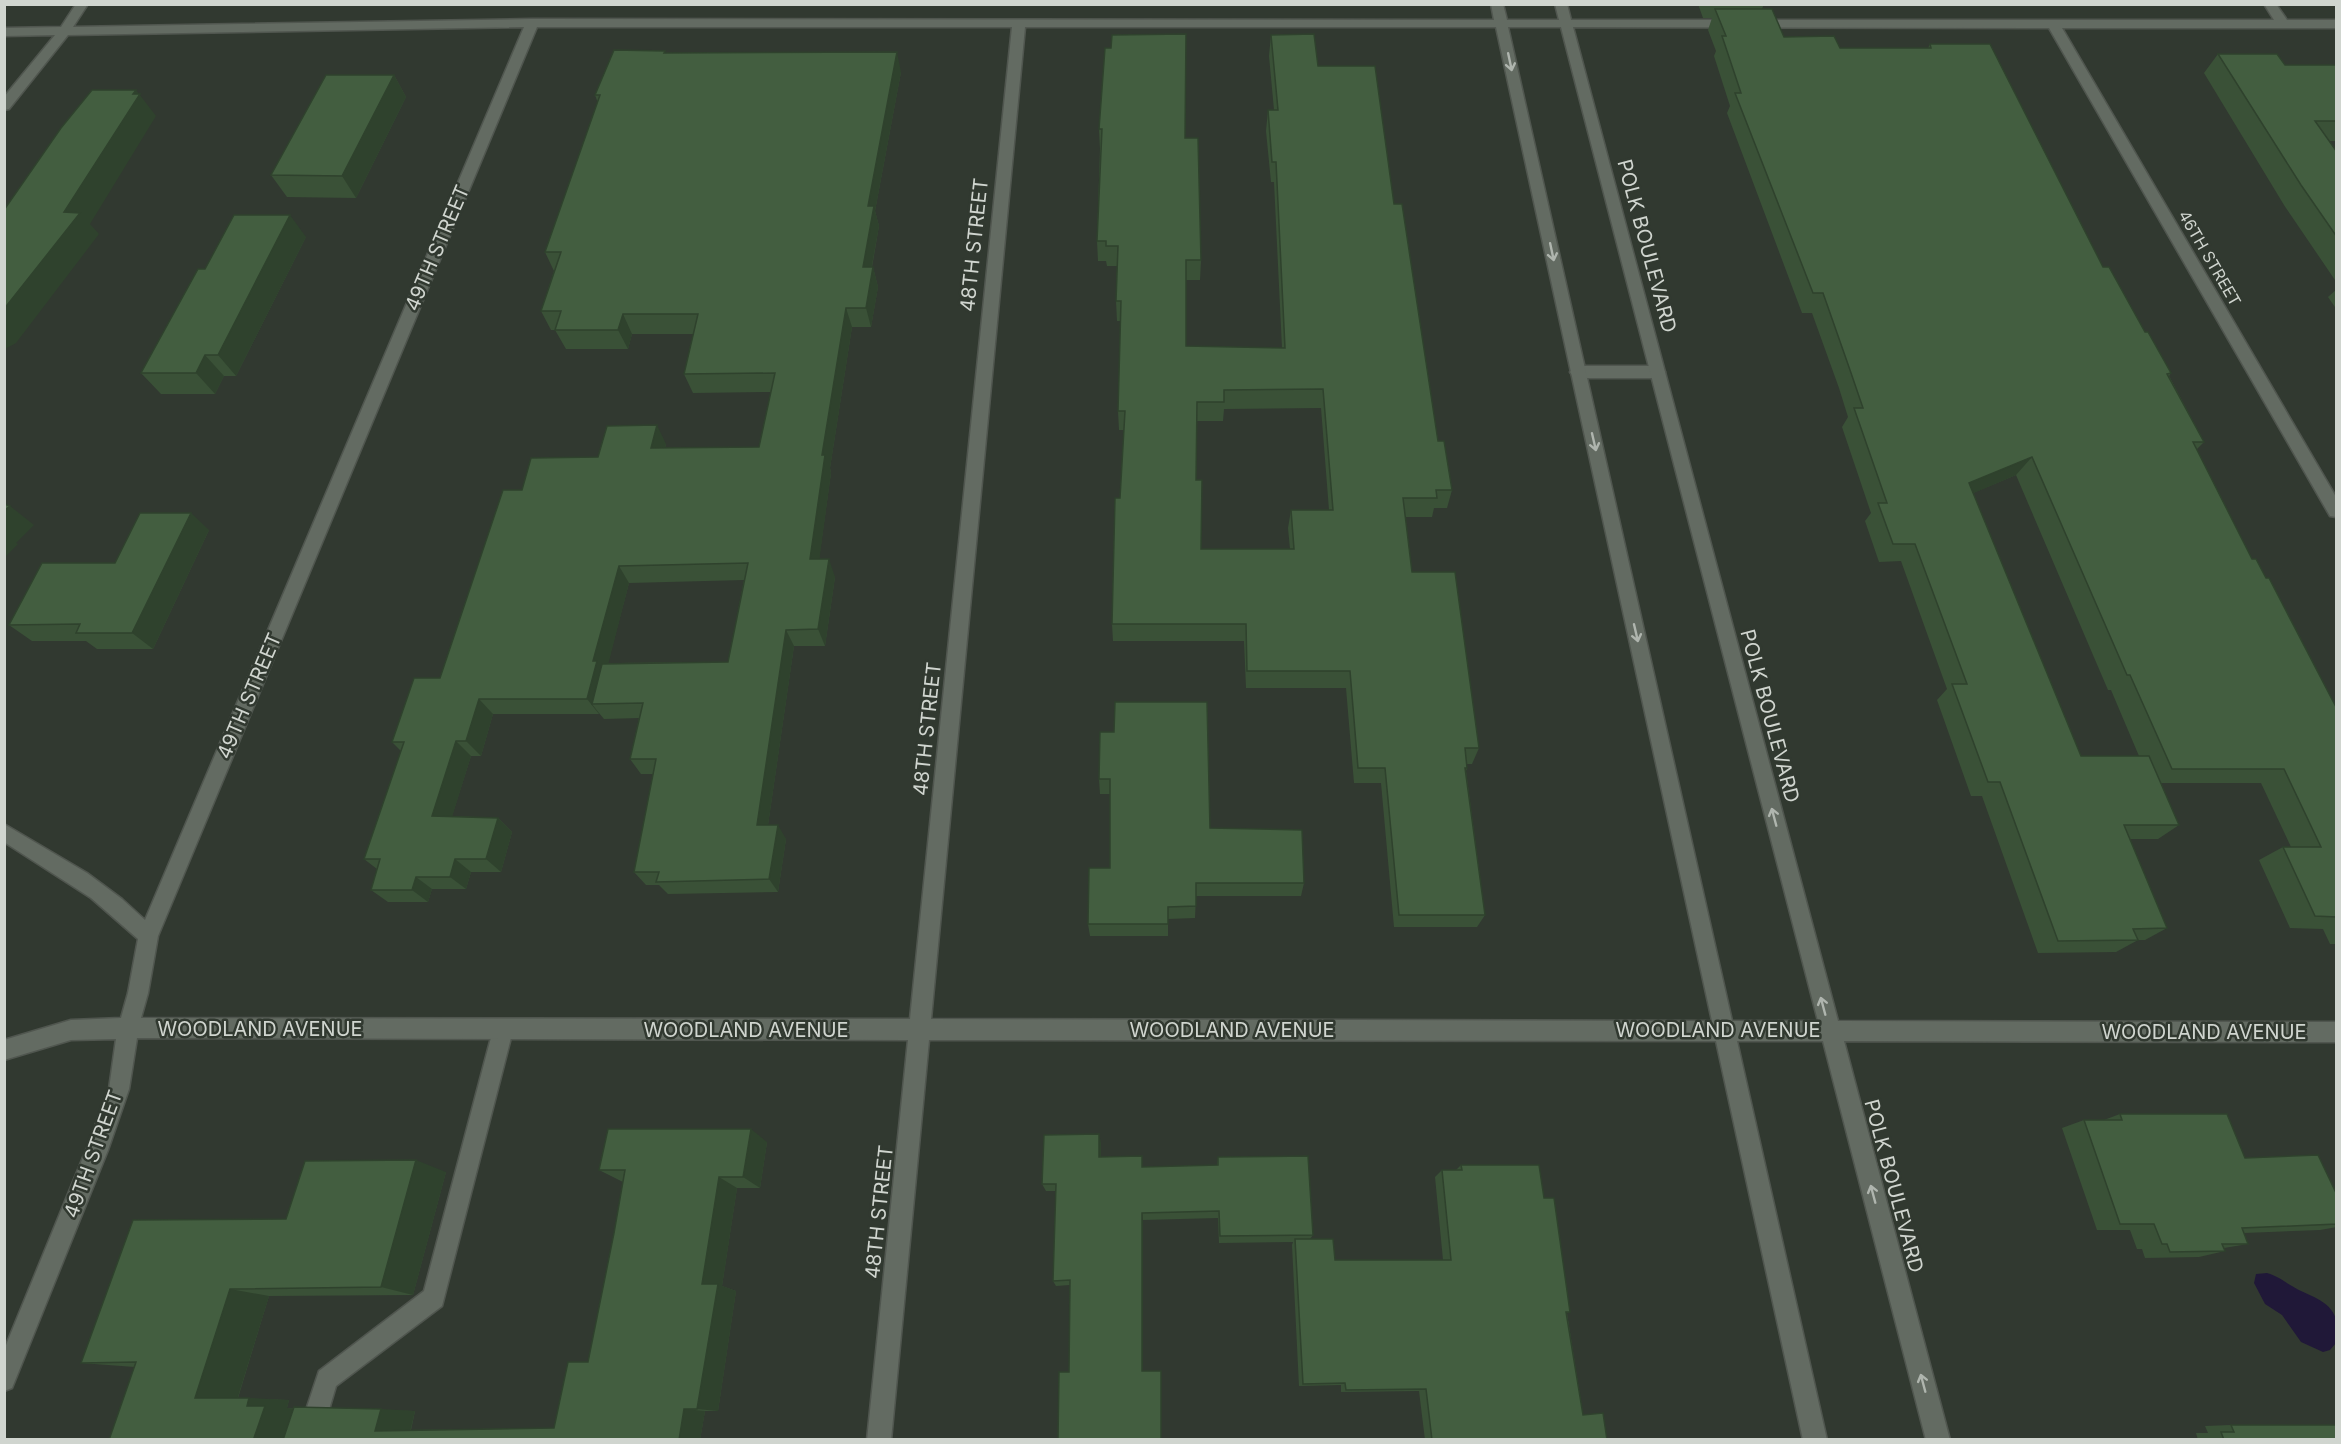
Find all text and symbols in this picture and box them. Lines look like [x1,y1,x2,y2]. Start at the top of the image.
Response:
one-way arrow [1505,51,1516,71]
street label: POLK BOULEVARD [1612,157,1682,335]
street label: 48TH STREET [955,177,993,313]
street label: 49TH STREET [400,182,474,314]
street label: 46TH STREET [2174,206,2246,310]
one-way arrow [1547,242,1558,261]
one-way arrow [1589,432,1600,452]
one-way arrow [1631,623,1643,642]
street label: POLK BOULEVARD [1735,627,1805,805]
street label: 49TH STREET [212,630,286,762]
street label: 48TH STREET [908,661,946,797]
one-way arrow [1767,808,1779,827]
one-way arrow [1817,997,1828,1016]
street label: WOODLAND AVENUE [157,1017,363,1041]
street label: WOODLAND AVENUE [643,1018,849,1042]
street label: WOODLAND AVENUE [1129,1018,1335,1042]
street label: WOODLAND AVENUE [1615,1018,1821,1042]
street label: WOODLAND AVENUE [2101,1020,2307,1044]
street label: 49TH STREET [59,1087,127,1221]
street label: POLK BOULEVARD [1859,1097,1929,1275]
street label: 48TH STREET [860,1144,898,1280]
one-way arrow [1867,1185,1878,1204]
one-way arrow [1916,1374,1928,1393]

